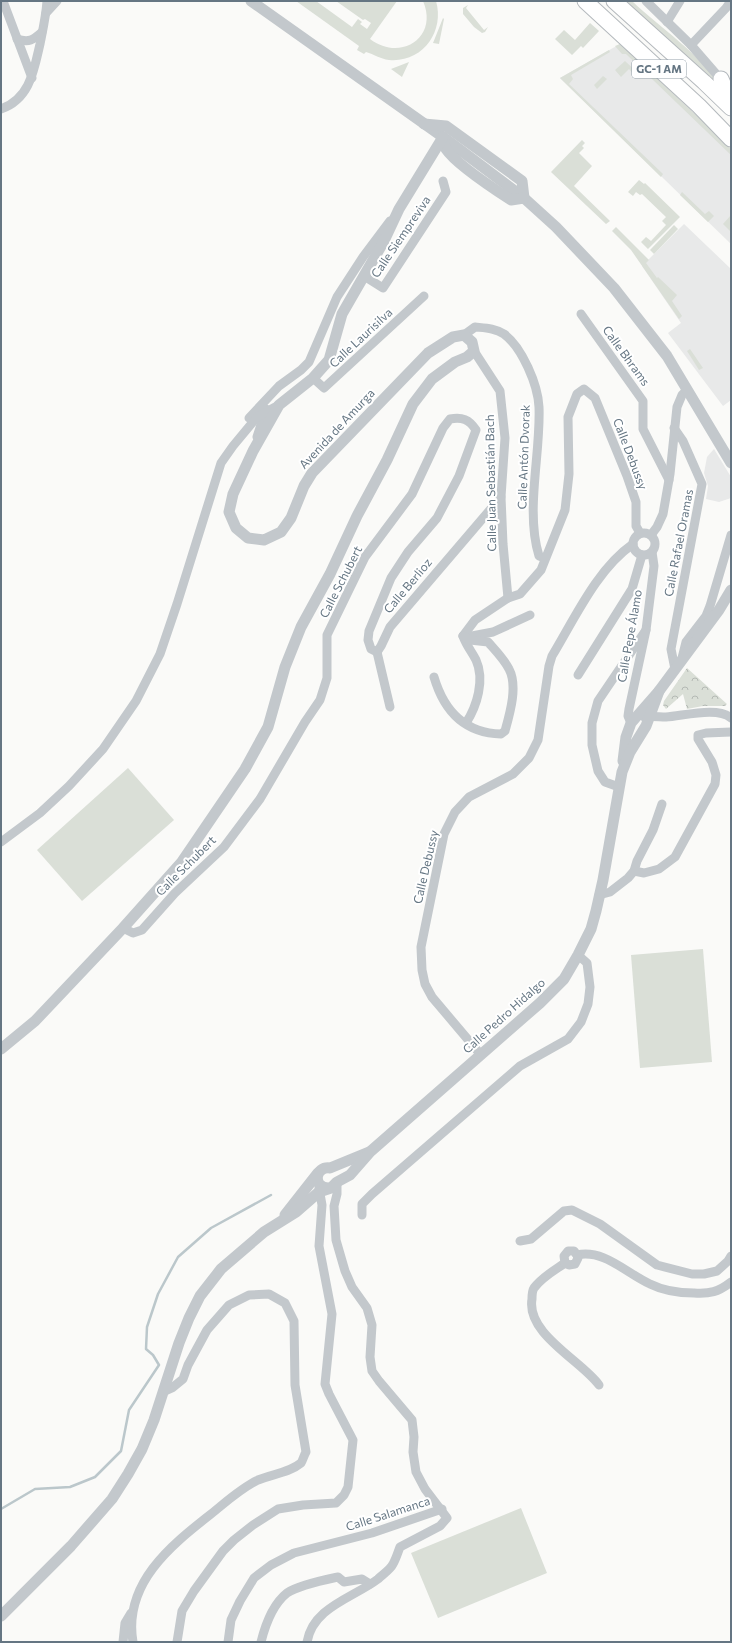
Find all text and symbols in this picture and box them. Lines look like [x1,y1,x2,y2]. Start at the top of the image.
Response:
road number: GC-1 AM [632,60,686,78]
street label: Calle Siempreviva [368,193,433,280]
street label: Calle Laurisilva [326,305,395,370]
street label: Calle Bhrams [600,323,653,388]
street label: Avenida de Amurga [296,385,377,471]
street label: Calle Antón Dvorak [514,404,532,510]
street label: Calle Juan Sebastián Bach [482,414,499,552]
street label: Calle Debussy [611,416,651,491]
street label: Calle Rafael Oramas [661,488,695,598]
street label: Calle Schubert [316,543,364,620]
street label: Calle Berlioz [380,555,434,616]
street label: Calle Pepe Álamo [614,588,644,683]
street label: Calle Debussy [410,829,440,905]
street label: Calle Schubert [152,832,218,898]
street label: Calle Pedro Hidalgo [459,975,547,1056]
street label: Calle Salamanca [344,1493,432,1533]

